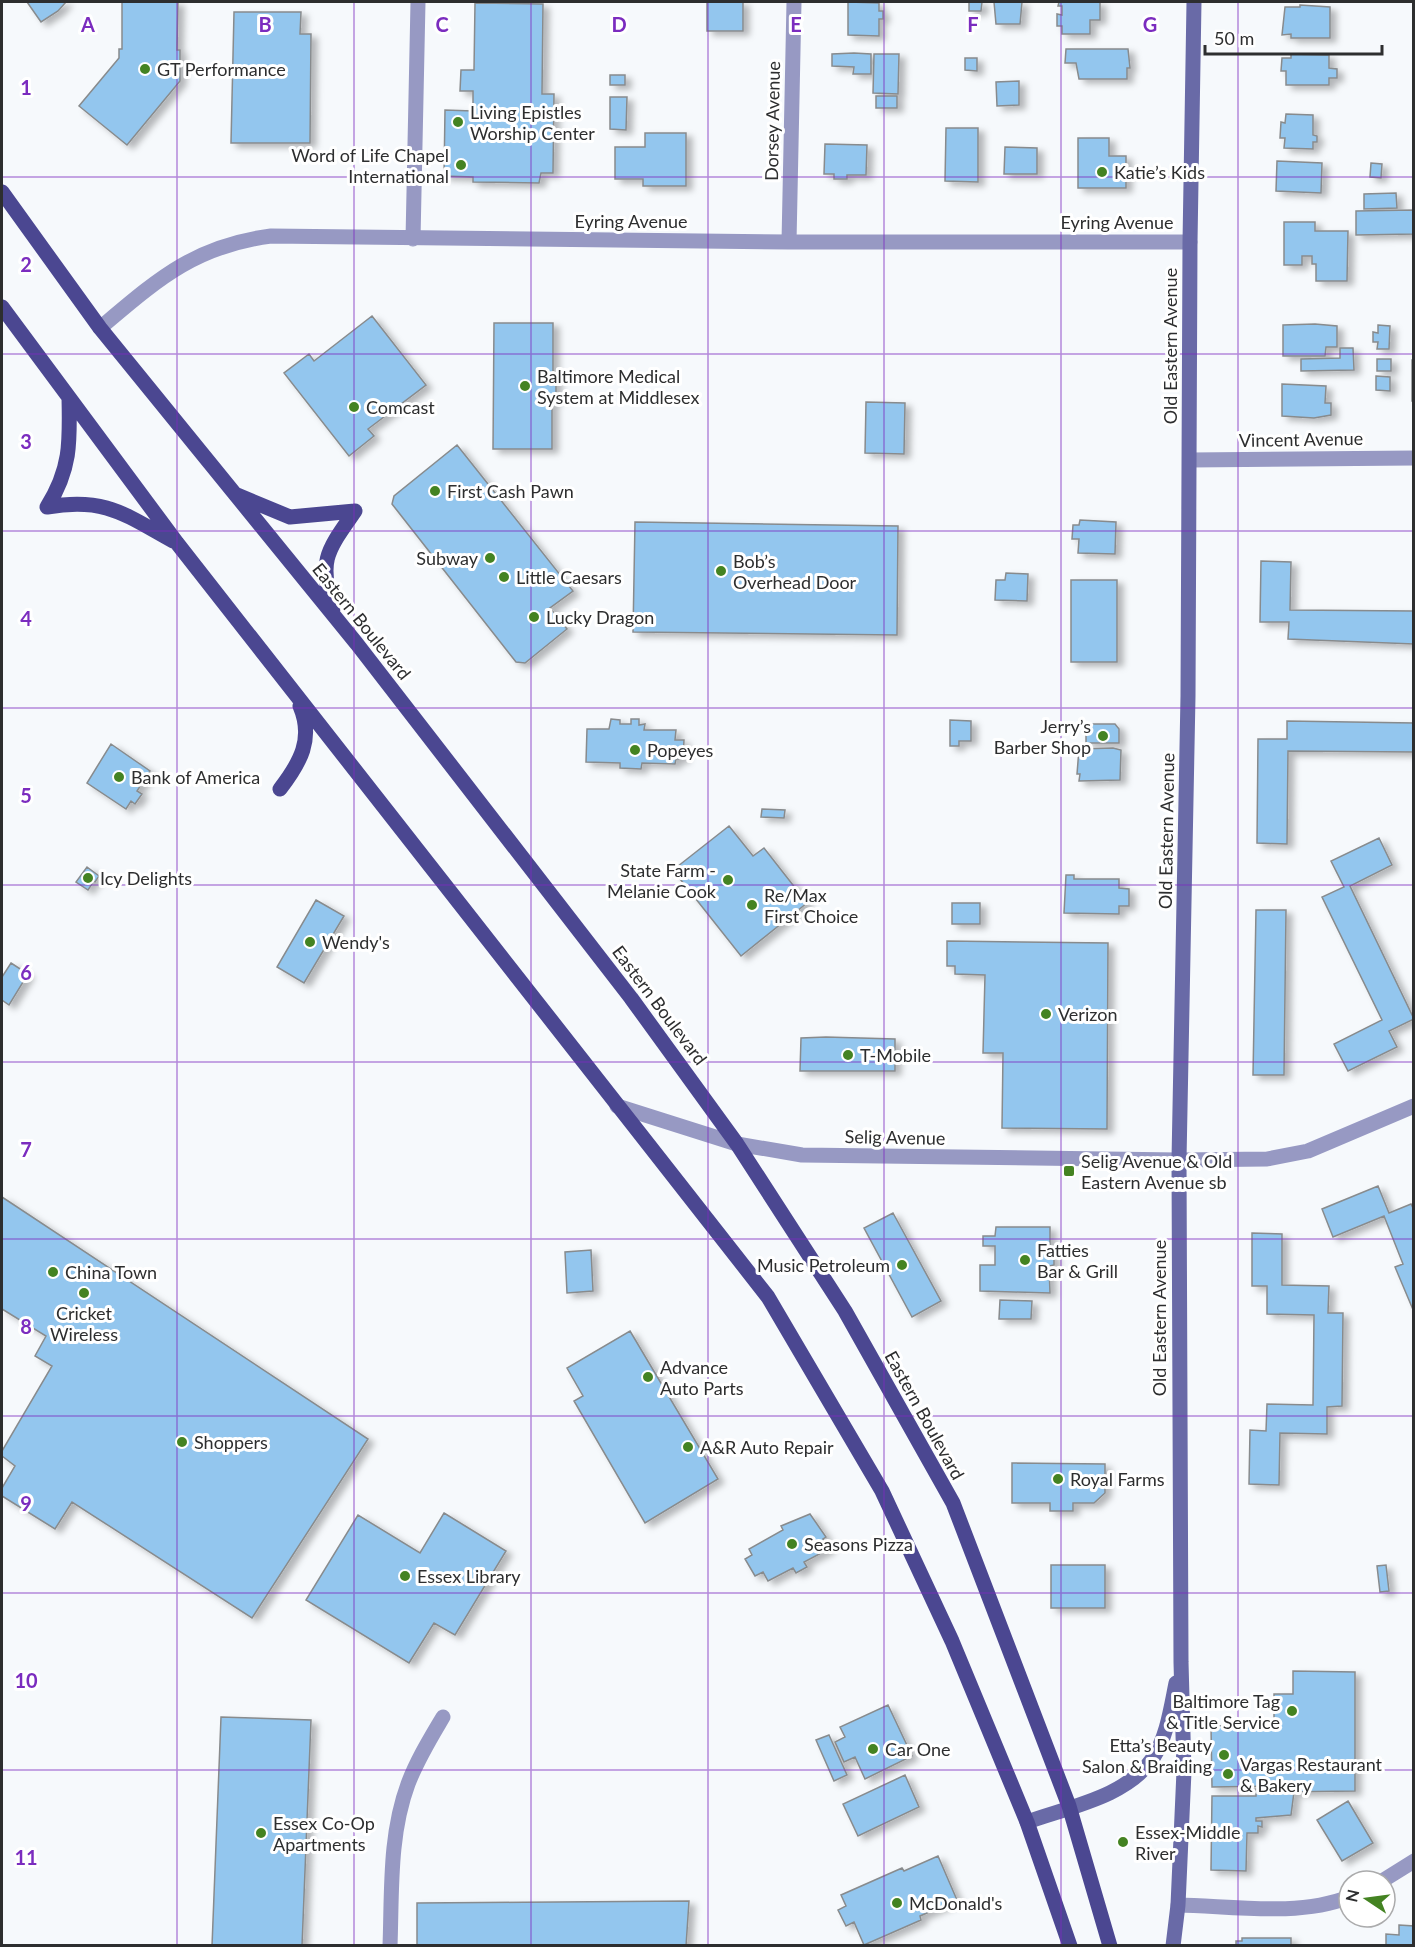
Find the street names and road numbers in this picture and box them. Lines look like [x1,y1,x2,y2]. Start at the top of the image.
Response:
street label: Dorsey Avenue [760,61,784,181]
street label: Eyring Avenue [574,210,688,232]
street label: Eyring Avenue [1060,211,1174,233]
street label: Old Eastern Avenue [1159,268,1181,424]
street label: Vincent Avenue [1239,427,1363,451]
street label: Eastern Boulevard [308,558,416,684]
street label: Old Eastern Avenue [1154,753,1178,909]
street label: Eastern Boulevard [608,941,712,1069]
street label: Selig Avenue [844,1125,946,1149]
street label: Old Eastern Avenue [1148,1240,1170,1396]
street label: Eastern Boulevard [881,1347,969,1483]

